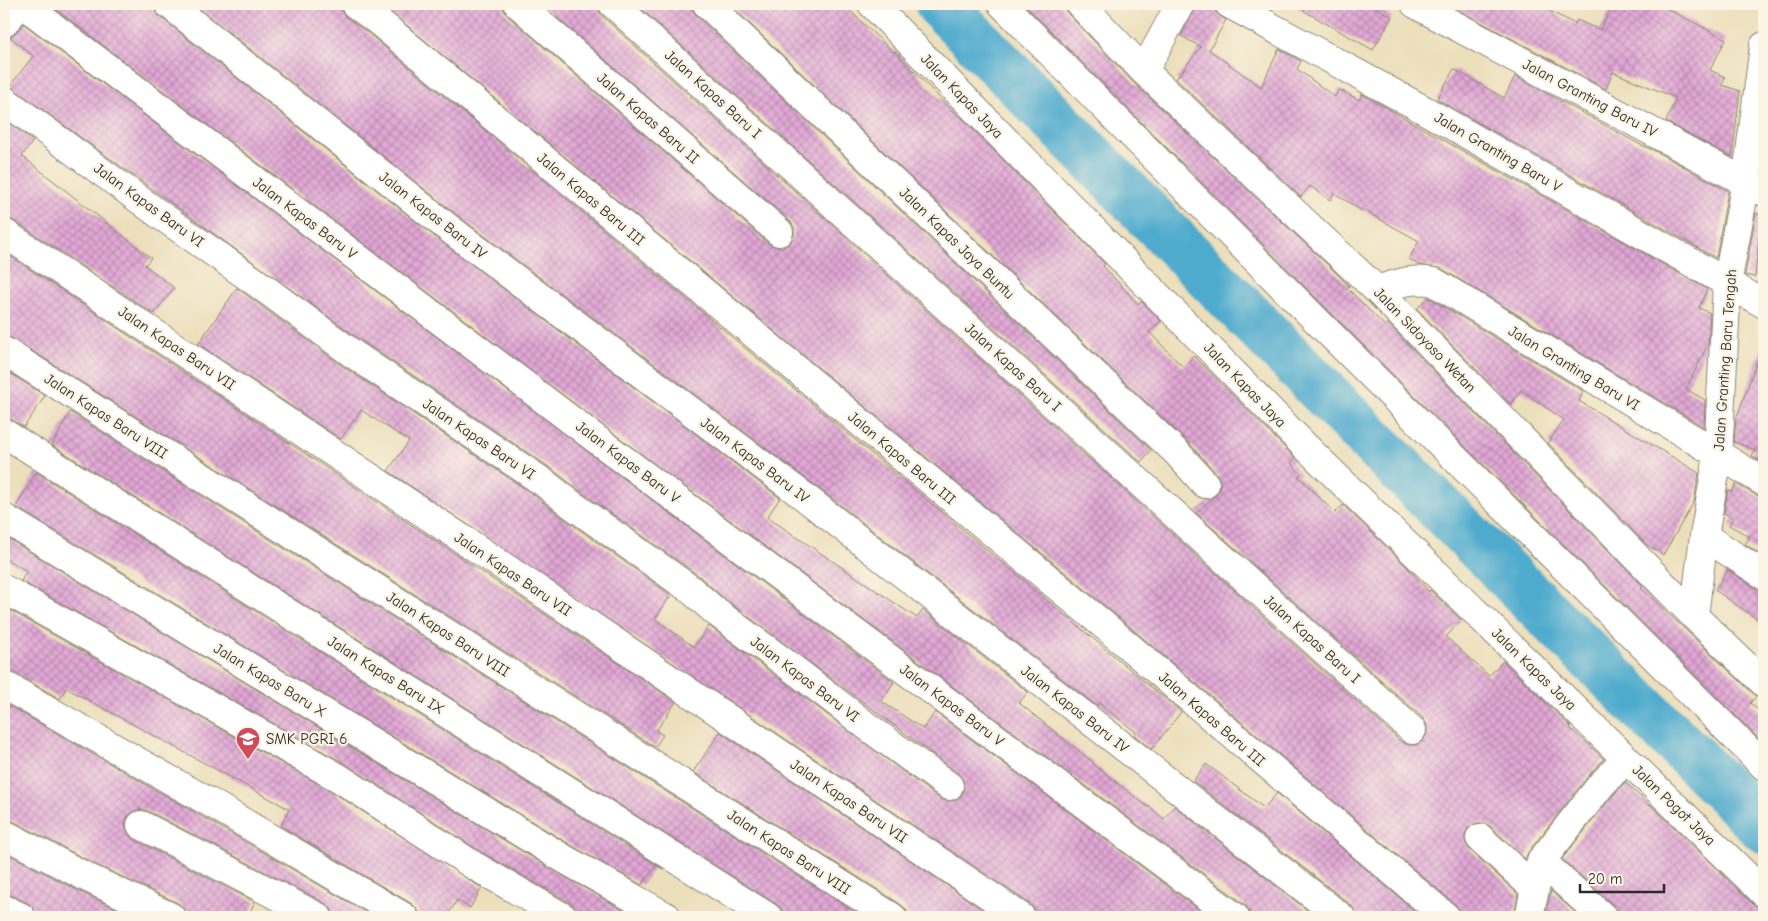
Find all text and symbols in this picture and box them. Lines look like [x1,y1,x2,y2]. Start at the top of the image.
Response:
street label: Jalan Kapas Baru I [661,46,765,142]
street label: Jalan Kapas Jaya [917,50,1007,142]
street label: Jalan Granting Baru IV [1520,55,1660,141]
street label: Jalan Kapas Baru II [593,69,703,167]
street label: Jalan Granting Baru V [1431,108,1565,196]
street label: Jalan Kapas Baru III [533,149,649,249]
street label: Jalan Kapas Baru VI [90,159,208,251]
street label: Jalan Kapas Baru IV [376,167,490,263]
street label: Jalan Kapas Baru V [249,173,361,263]
street label: Jalan Kapas Jaya Buntu [896,183,1018,303]
street label: Jalan Granting Baru Tengah [1710,269,1740,451]
street label: Jalan Sidoyoso Wetan [1370,284,1480,396]
street label: Jalan Kapas Baru VII [115,302,239,394]
street label: Jalan Kapas Baru I [961,319,1065,415]
street label: Jalan Granting Baru VI [1505,322,1643,414]
street label: Jalan Kapas Jaya [1200,339,1290,431]
street label: Jalan Kapas Baru VIII [41,369,171,463]
street label: Jalan Kapas Baru VI [419,395,539,483]
street label: Jalan Kapas Baru III [844,408,960,508]
street label: Jalan Kapas Baru IV [697,413,813,507]
street label: Jalan Kapas Baru V [572,417,684,507]
street label: Jalan Kapas Baru VII [451,528,575,620]
street label: Jalan Kapas Baru VIII [383,587,513,681]
street label: Jalan Kapas Baru I [1260,591,1364,687]
street label: Jalan Kapas Jaya [1488,624,1580,714]
street label: Jalan Kapas Baru IX [324,632,448,718]
street label: Jalan Kapas Baru VI [747,632,863,726]
street label: Jalan Kapas Baru X [211,639,329,721]
street label: Jalan Kapas Baru V [896,660,1008,750]
street label: Jalan Kapas Baru IV [1018,661,1132,757]
street label: Jalan Kapas Baru III [1155,668,1269,770]
school or university icon: SMK PGRI 6 [235,726,261,760]
place label: SMK PGRI 6 [266,730,347,748]
street label: Jalan Kapas Baru VII [787,755,911,847]
street label: Jalan Pogot Jaya [1629,761,1719,849]
street label: Jalan Kapas Baru VIII [724,805,854,899]
scale bar [1580,861,1664,893]
text: 20 m [1588,870,1622,888]

